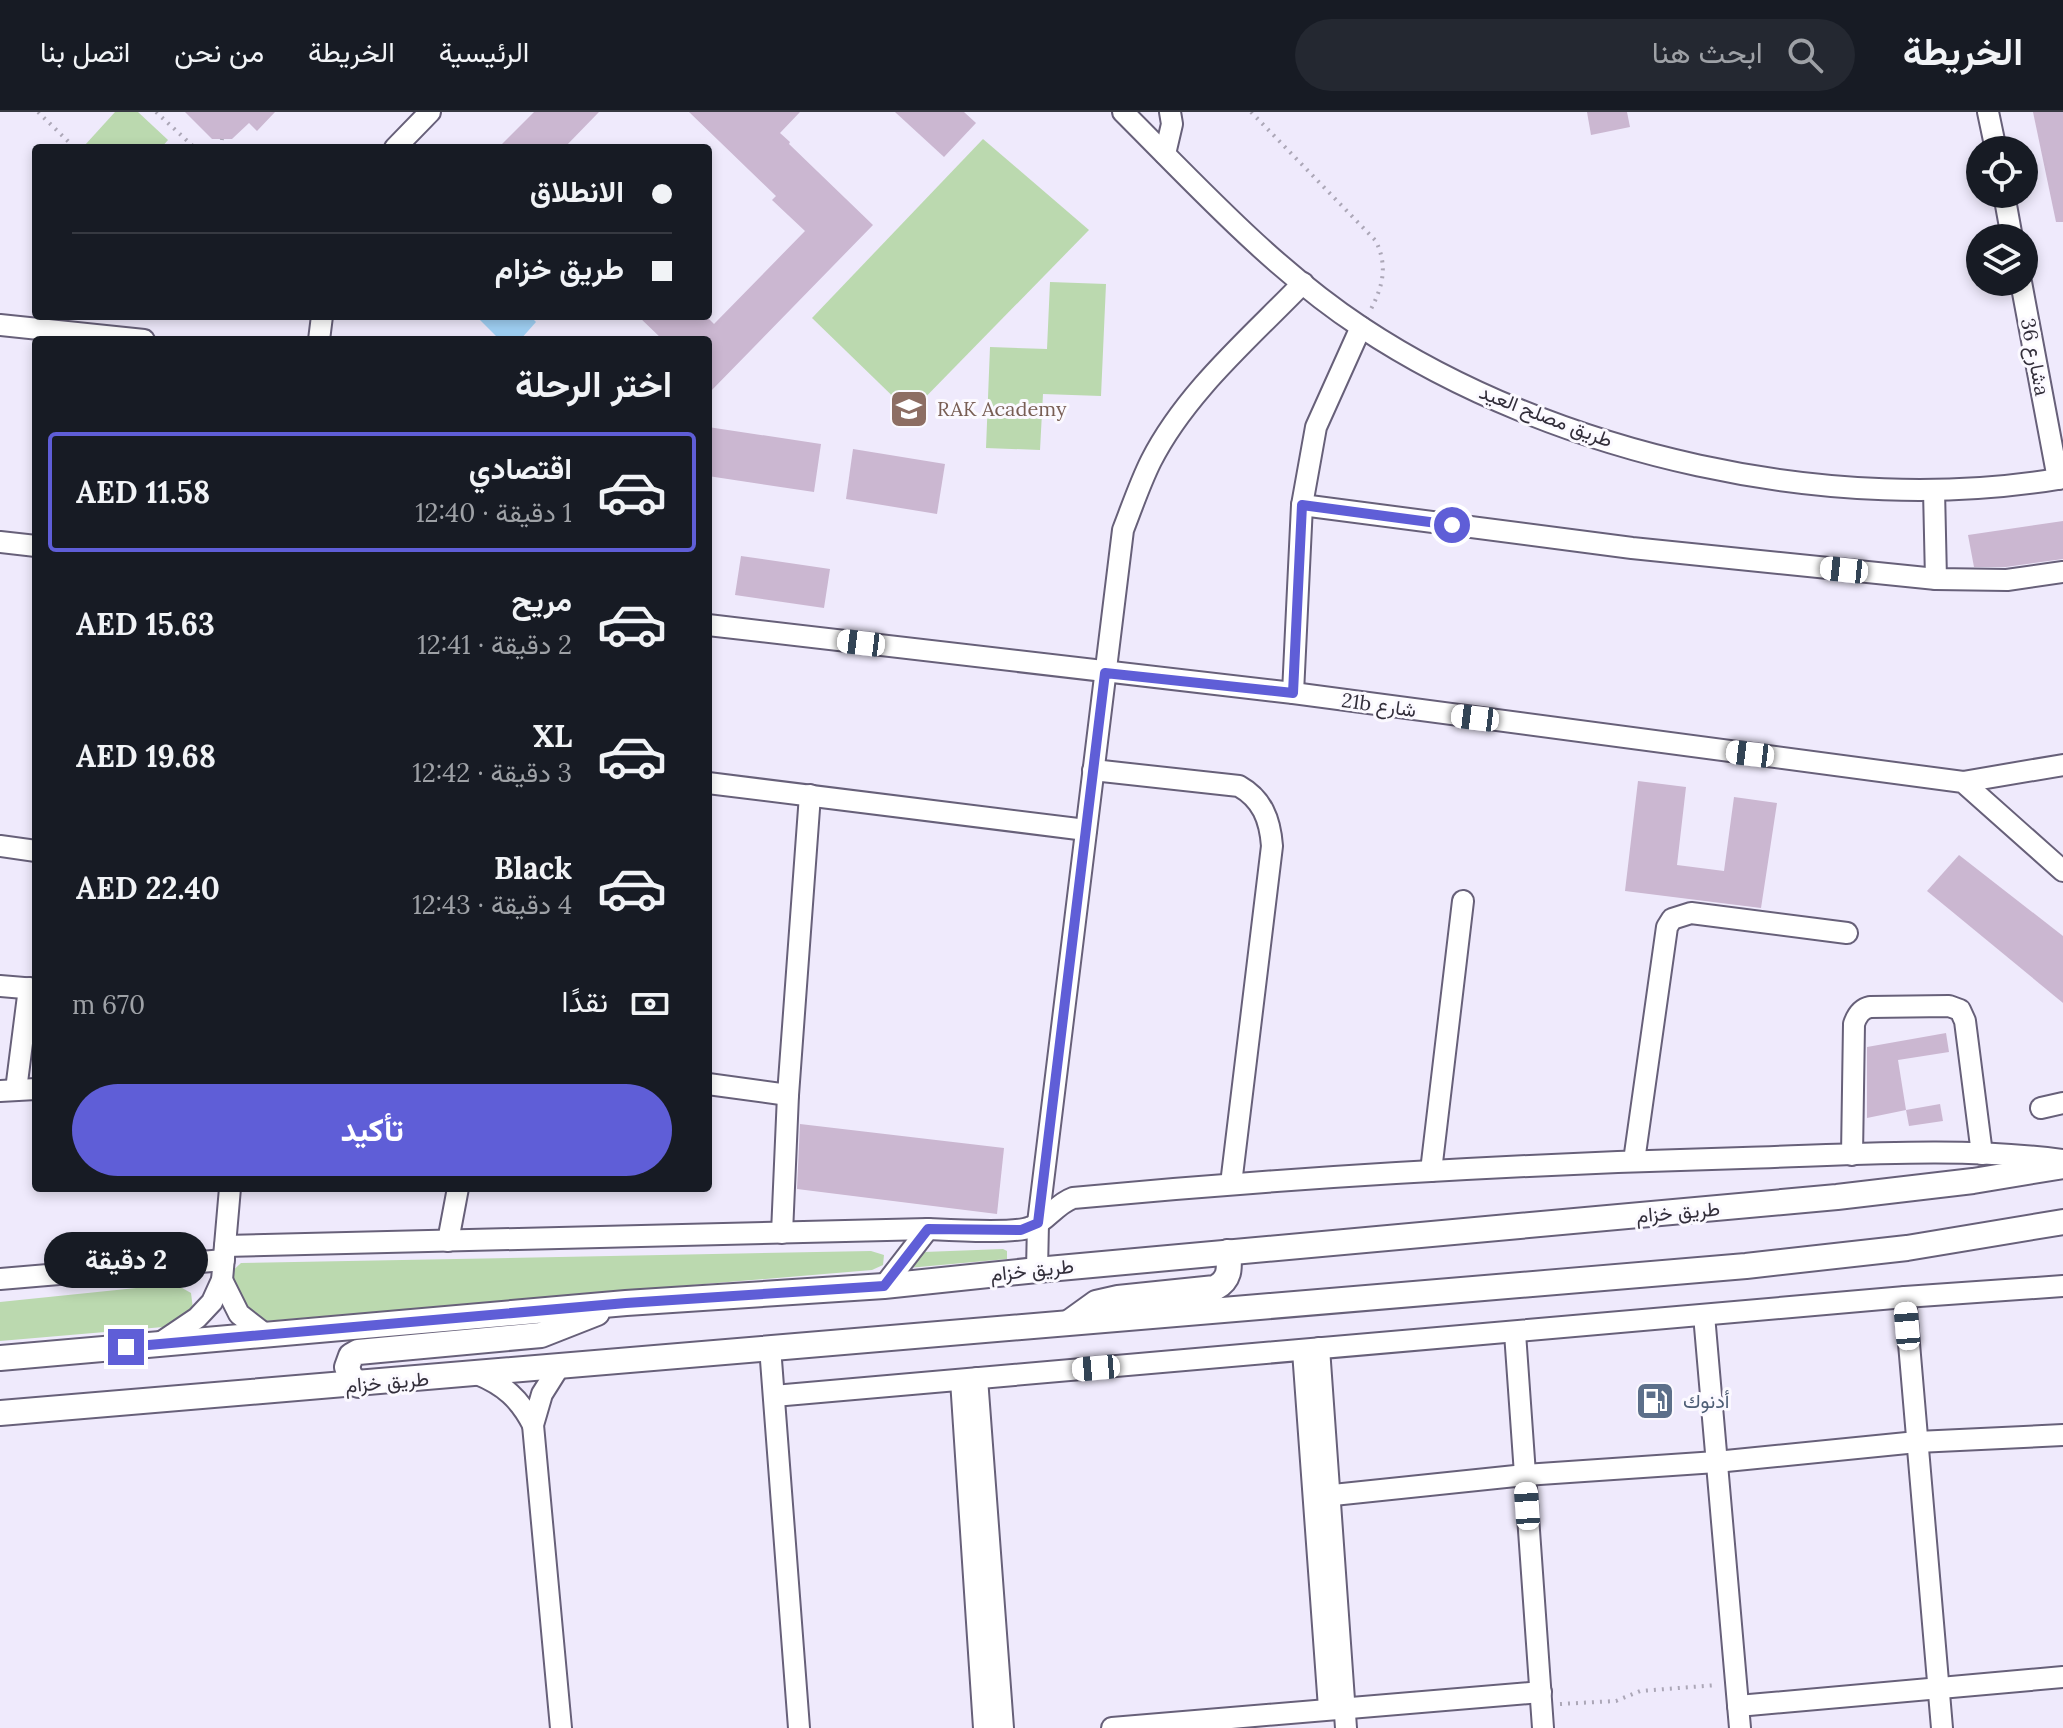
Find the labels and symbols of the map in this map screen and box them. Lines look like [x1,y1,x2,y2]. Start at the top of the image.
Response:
street label: شارع 36a [2014,316,2055,398]
street label: طريق مصلح العيد [1475,379,1616,454]
school or university icon: RAK Academy [888,388,930,430]
place label: RAK Academy [937,396,1067,421]
route start [1434,507,1470,543]
car [1819,556,1869,584]
car [836,628,886,658]
street label: 21b شارع [1340,687,1418,724]
car [1450,703,1500,733]
car [1725,739,1775,769]
street label: طريق خزام [1635,1195,1721,1229]
callout: 2 دقيقة [44,1231,208,1287]
street label: طريق خزام [989,1253,1075,1287]
car [1893,1301,1921,1351]
route end [108,1329,144,1365]
car [1071,1354,1121,1382]
street label: طريق خزام [344,1365,430,1399]
fuel station icon: أدنوك [1634,1380,1676,1422]
place label: أدنوك [1683,1388,1730,1414]
car [1513,1481,1541,1531]

